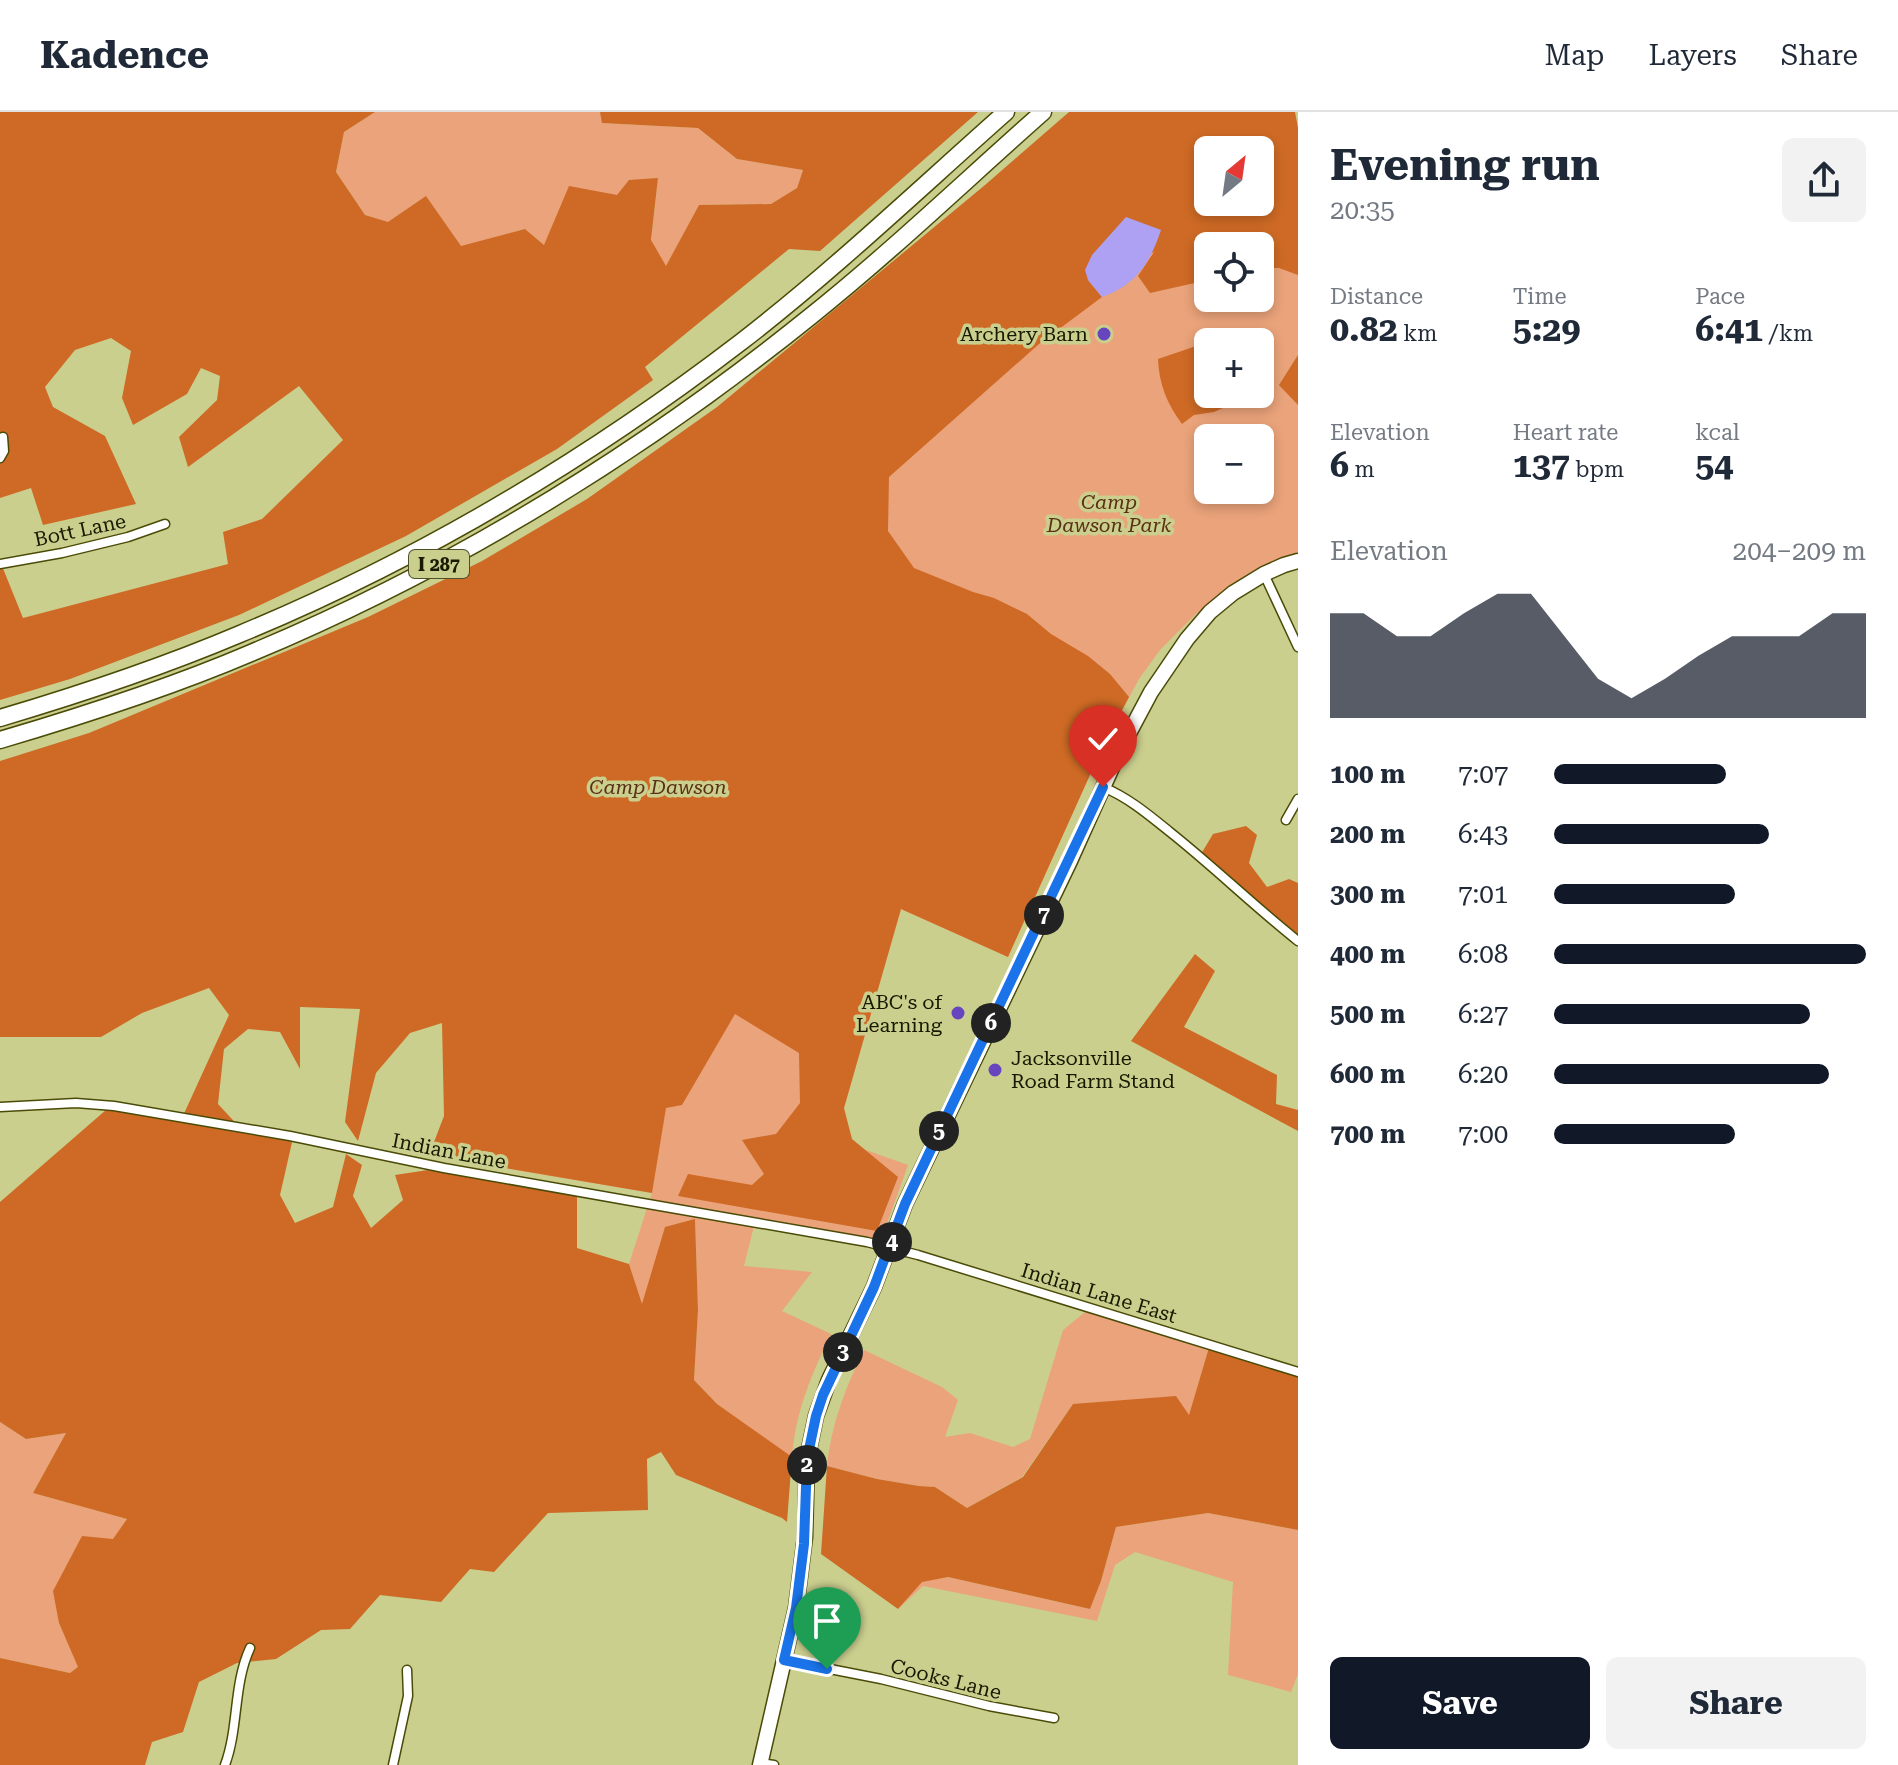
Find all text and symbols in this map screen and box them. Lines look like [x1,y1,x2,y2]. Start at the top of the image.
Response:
text: Kadence [40,33,209,77]
text: Map [1545,39,1604,72]
text: Layers [1648,39,1737,72]
text: Share [1781,39,1858,72]
north arrow [1194,136,1274,216]
map controls [1194,136,1274,504]
button: share [1782,138,1866,222]
text: Evening run [1330,139,1600,191]
text: 20:35 [1330,195,1395,225]
button: locate [1194,232,1274,312]
text: Distance [1330,284,1423,309]
text: Time [1513,284,1567,309]
text: Pace [1695,284,1745,309]
text: 0.82 [1330,309,1398,349]
text: 5:29 [1513,309,1580,349]
text: 6:41 [1695,309,1763,349]
text: km [1398,321,1437,346]
text: /km [1763,321,1813,346]
place label: Archery Barn [960,322,1088,346]
marker: Archery Barn [1095,325,1113,343]
button: + [1194,328,1274,408]
text: Elevation [1330,420,1430,445]
text: Heart rate [1513,420,1618,445]
text: kcal [1695,420,1740,445]
button: − [1194,424,1274,504]
text: 6 [1330,445,1349,485]
text: 137 [1513,445,1570,485]
text: 54 [1695,445,1733,485]
text: m [1349,457,1375,482]
text: bpm [1570,457,1624,482]
park label: Camp Dawson Park [1046,490,1171,537]
street label: Bott Lane [32,509,128,551]
text: Elevation [1330,536,1448,566]
text: 204–209 m [1733,536,1866,566]
road number: I 287 [409,550,469,578]
pin [1069,705,1137,787]
icon: check [1081,717,1125,761]
text: 100 m [1330,759,1405,789]
text: 7:07 [1458,759,1508,789]
park label: Camp Dawson [589,775,727,799]
text: 200 m [1330,819,1405,849]
text: 6:43 [1458,819,1508,849]
text: 300 m [1330,879,1405,909]
text: 7:01 [1458,879,1508,909]
pin: 7 [1024,895,1064,935]
text: 7 [1038,902,1050,927]
text: 400 m [1330,939,1405,969]
text: 6:08 [1458,939,1508,969]
place label: ABC's of Learning [856,990,943,1037]
text: 500 m [1330,999,1405,1029]
text: 6:27 [1458,999,1508,1029]
pin: 6 [971,1003,1011,1043]
marker: ABC's of Learning [949,1004,967,1022]
text: 6 [985,1010,997,1035]
place label: Jacksonville Road Farm Stand [1011,1046,1175,1093]
text: 600 m [1330,1059,1405,1089]
text: 6:20 [1458,1059,1508,1089]
marker: Jacksonville Road Farm Stand [986,1061,1004,1079]
pin: 5 [919,1111,959,1151]
text: 5 [933,1118,945,1143]
text: 700 m [1330,1119,1405,1149]
text: 7:00 [1458,1119,1508,1149]
street label: Indian Lane [390,1128,508,1174]
pin: 4 [872,1222,912,1262]
text: 4 [886,1229,898,1254]
street label: Indian Lane East [1018,1258,1180,1328]
pin: 3 [823,1332,863,1372]
text: 3 [837,1339,849,1364]
pin: 2 [787,1445,827,1485]
text: 2 [801,1452,813,1477]
pin [793,1587,861,1669]
icon: arrive [805,1599,849,1643]
street label: Cooks Lane [888,1654,1004,1704]
button: Save [1330,1657,1590,1749]
button: Share [1606,1657,1866,1749]

